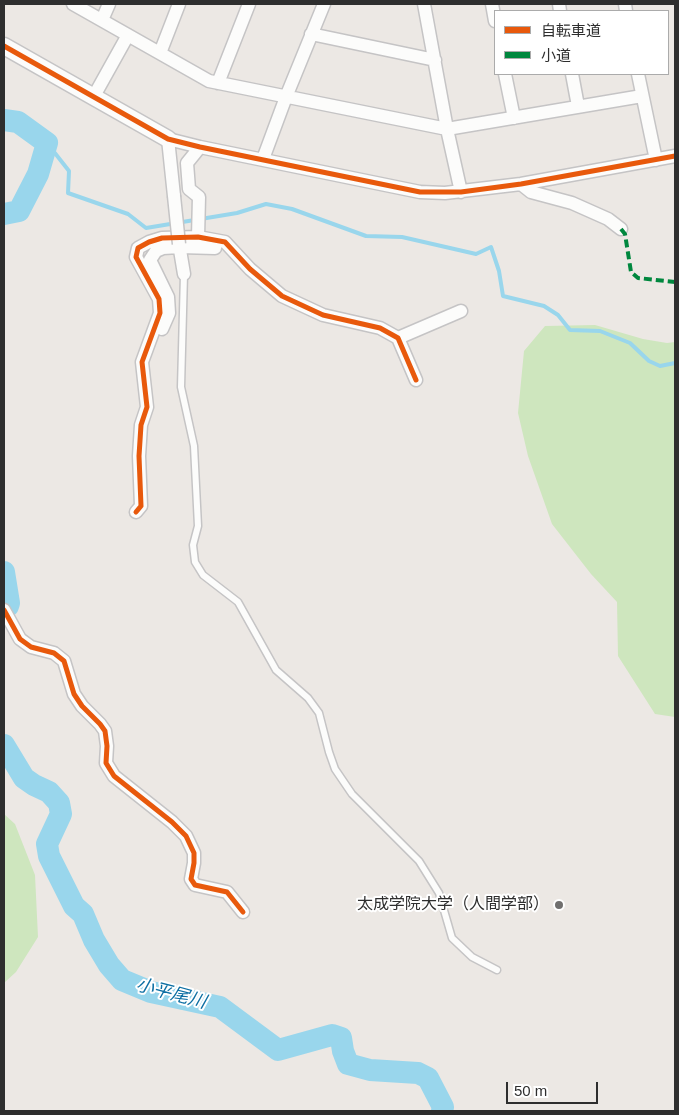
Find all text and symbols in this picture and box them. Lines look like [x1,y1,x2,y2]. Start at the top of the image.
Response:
legend [494,10,669,75]
text: 自転車道 [541,22,601,39]
text: 小道 [541,47,571,64]
place label: 太成学院大学（人間学部） [357,895,549,915]
marker: 太成学院大学（人間学部） [553,899,565,911]
water label: 小平尾川 [133,974,209,1014]
scale bar [509,1072,602,1104]
text: 50 m [514,1082,547,1099]

